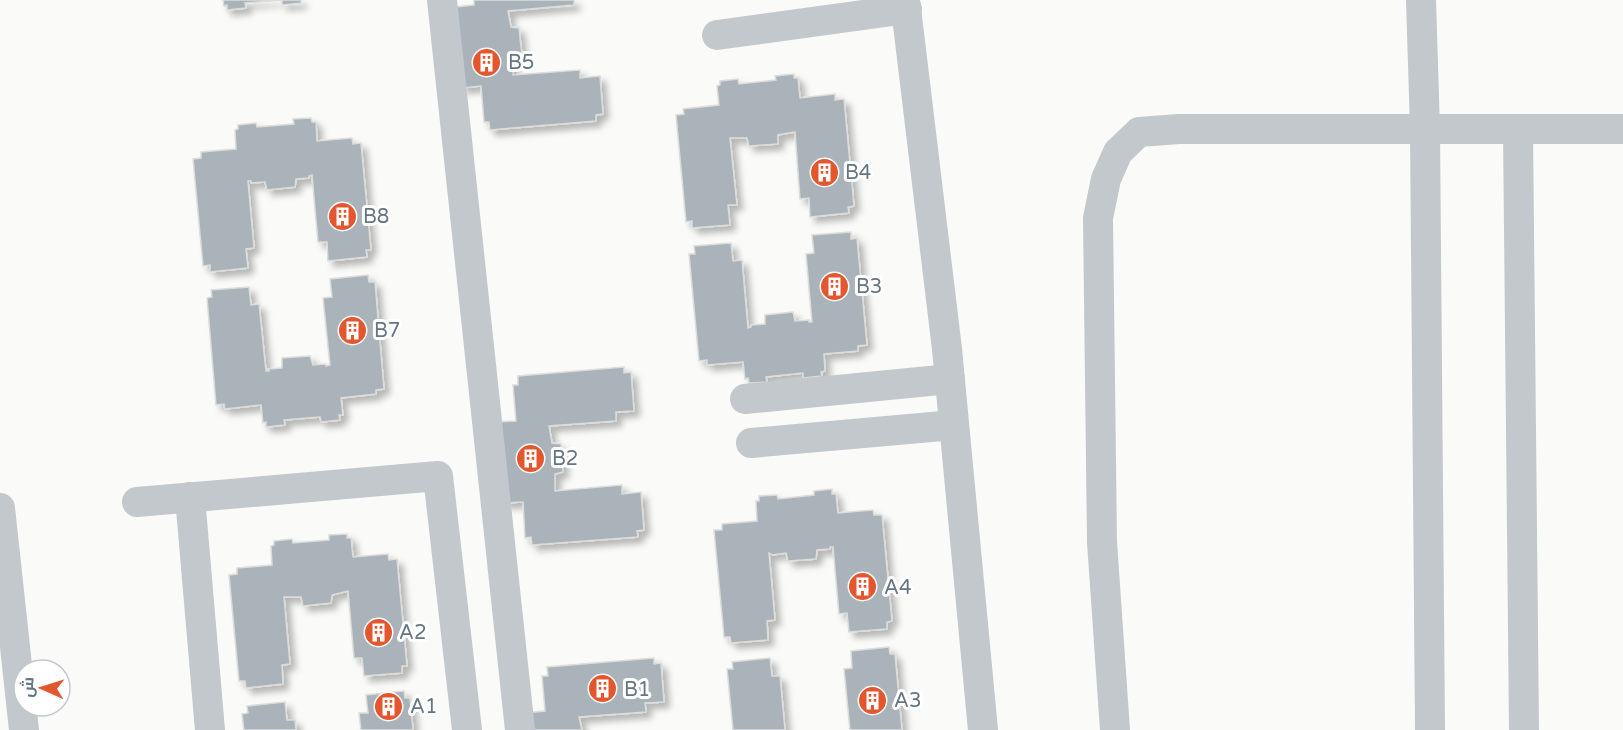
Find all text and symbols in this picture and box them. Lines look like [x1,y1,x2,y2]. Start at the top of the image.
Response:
building icon: B5 [471,46,503,78]
place label: B5 [508,51,534,75]
building icon: B4 [808,156,840,188]
place label: B4 [845,161,871,185]
building icon: B8 [326,200,358,232]
place label: B8 [363,205,389,229]
building icon: B3 [819,270,851,302]
place label: B3 [856,275,882,299]
building icon: B7 [337,314,369,346]
place label: B7 [374,319,400,343]
building icon: B2 [515,442,547,474]
place label: B2 [552,447,578,471]
building icon: A4 [847,571,879,603]
place label: A4 [884,576,911,600]
building icon: A2 [362,616,394,648]
place label: A2 [399,621,426,645]
north arrow [12,658,72,718]
building icon: B1 [587,673,619,705]
text: ش [17,676,39,698]
place label: B1 [624,678,650,702]
building icon: A3 [857,684,889,716]
place label: A3 [894,689,921,713]
building icon: A1 [373,690,405,722]
place label: A1 [410,695,437,719]

